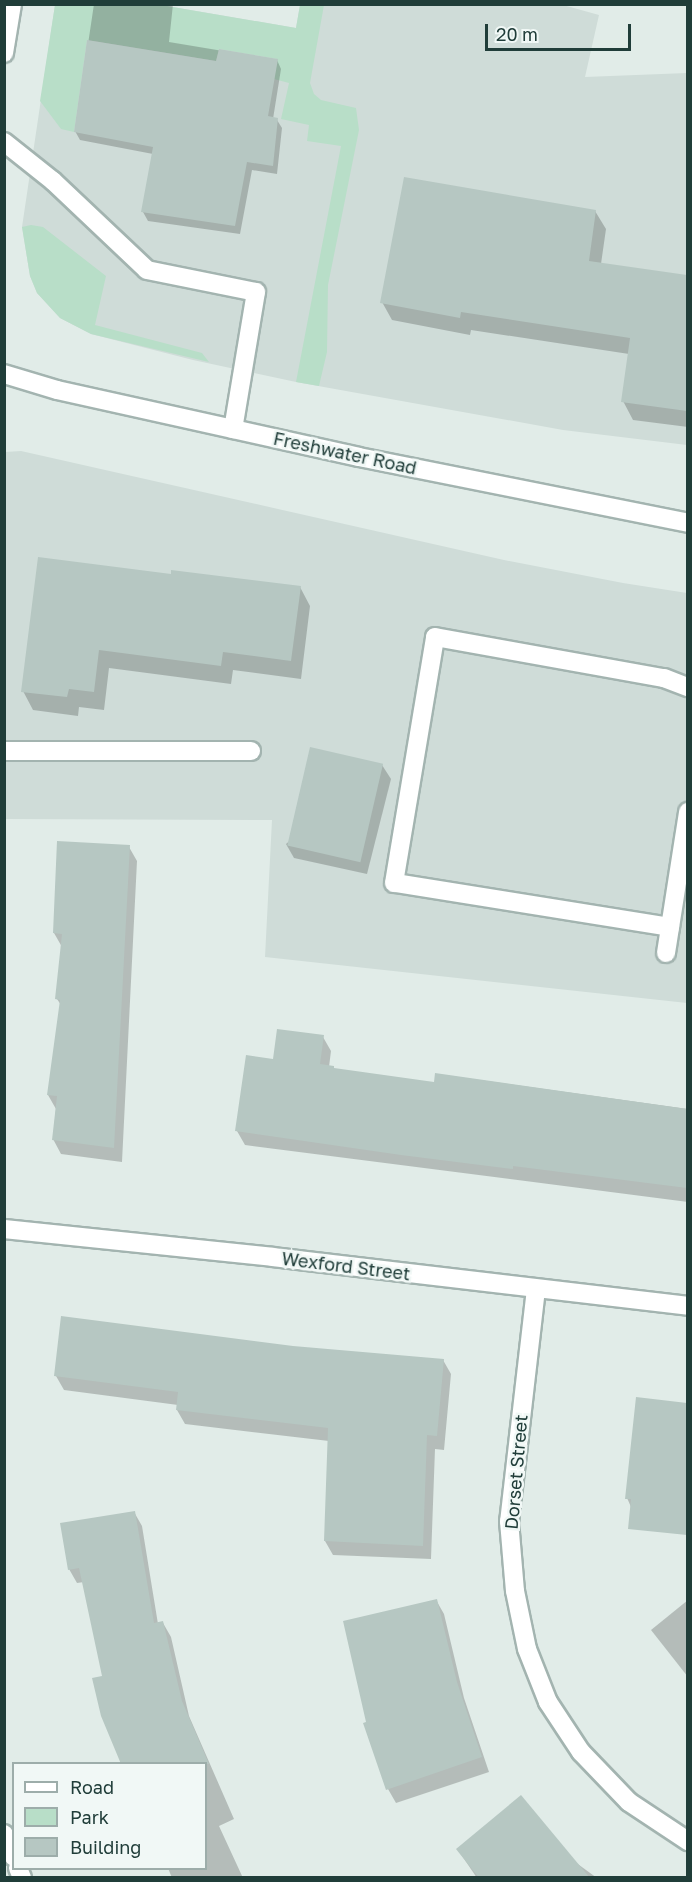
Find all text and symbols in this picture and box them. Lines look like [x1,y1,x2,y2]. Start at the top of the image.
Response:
scale bar [488,12,634,50]
text: 20 m [496,23,538,45]
street label: Freshwater Road [271,427,419,479]
street label: Wexford Street [280,1247,412,1285]
street label: Dorset Street [500,1414,532,1530]
legend [12,1762,207,1870]
text: Road [70,1776,114,1798]
text: Park [70,1806,109,1828]
text: Building [70,1836,141,1858]

